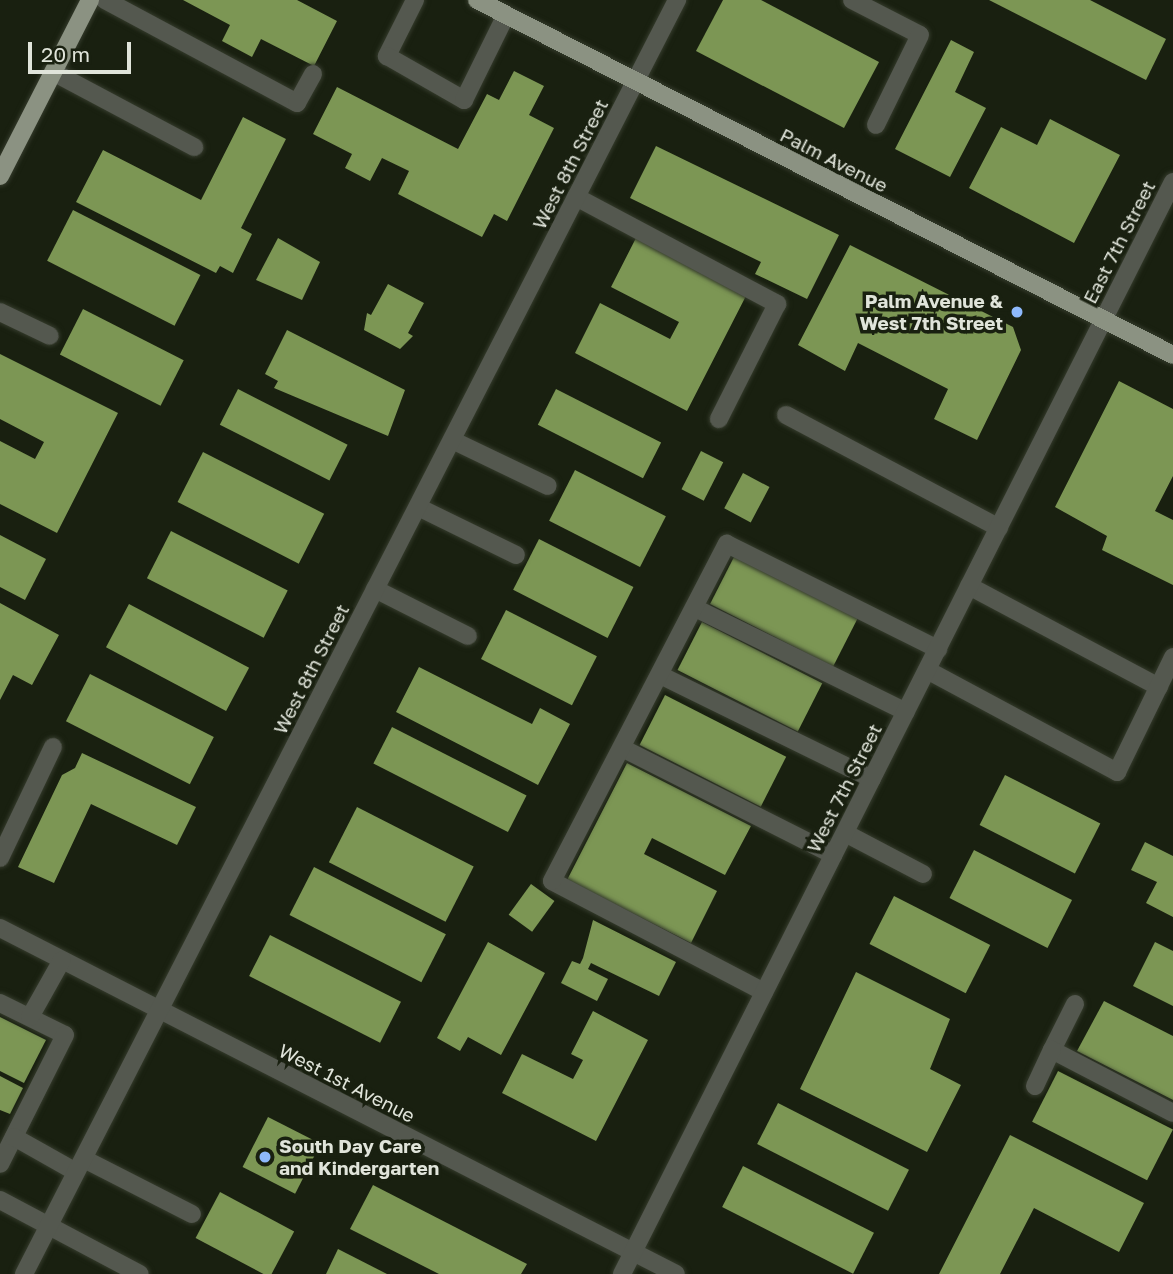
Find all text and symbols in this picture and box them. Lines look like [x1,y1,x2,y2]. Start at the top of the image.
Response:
scale bar [32,28,135,72]
text: 20 m [41,41,90,67]
street label: West 8th Street [527,95,613,233]
street label: Palm Avenue [776,123,892,197]
street label: East 7th Street [1078,177,1160,307]
place label: Palm Avenue & West 7th Street [859,290,1003,334]
marker: Palm Avenue & West 7th Street [1009,304,1025,320]
street label: West 8th Street [268,600,354,738]
street label: West 7th Street [802,720,886,856]
street label: West 1st Avenue [275,1039,419,1127]
place label: South Day Care and Kindergarten [279,1135,439,1179]
marker: South Day Care and Kindergarten [257,1149,273,1165]

